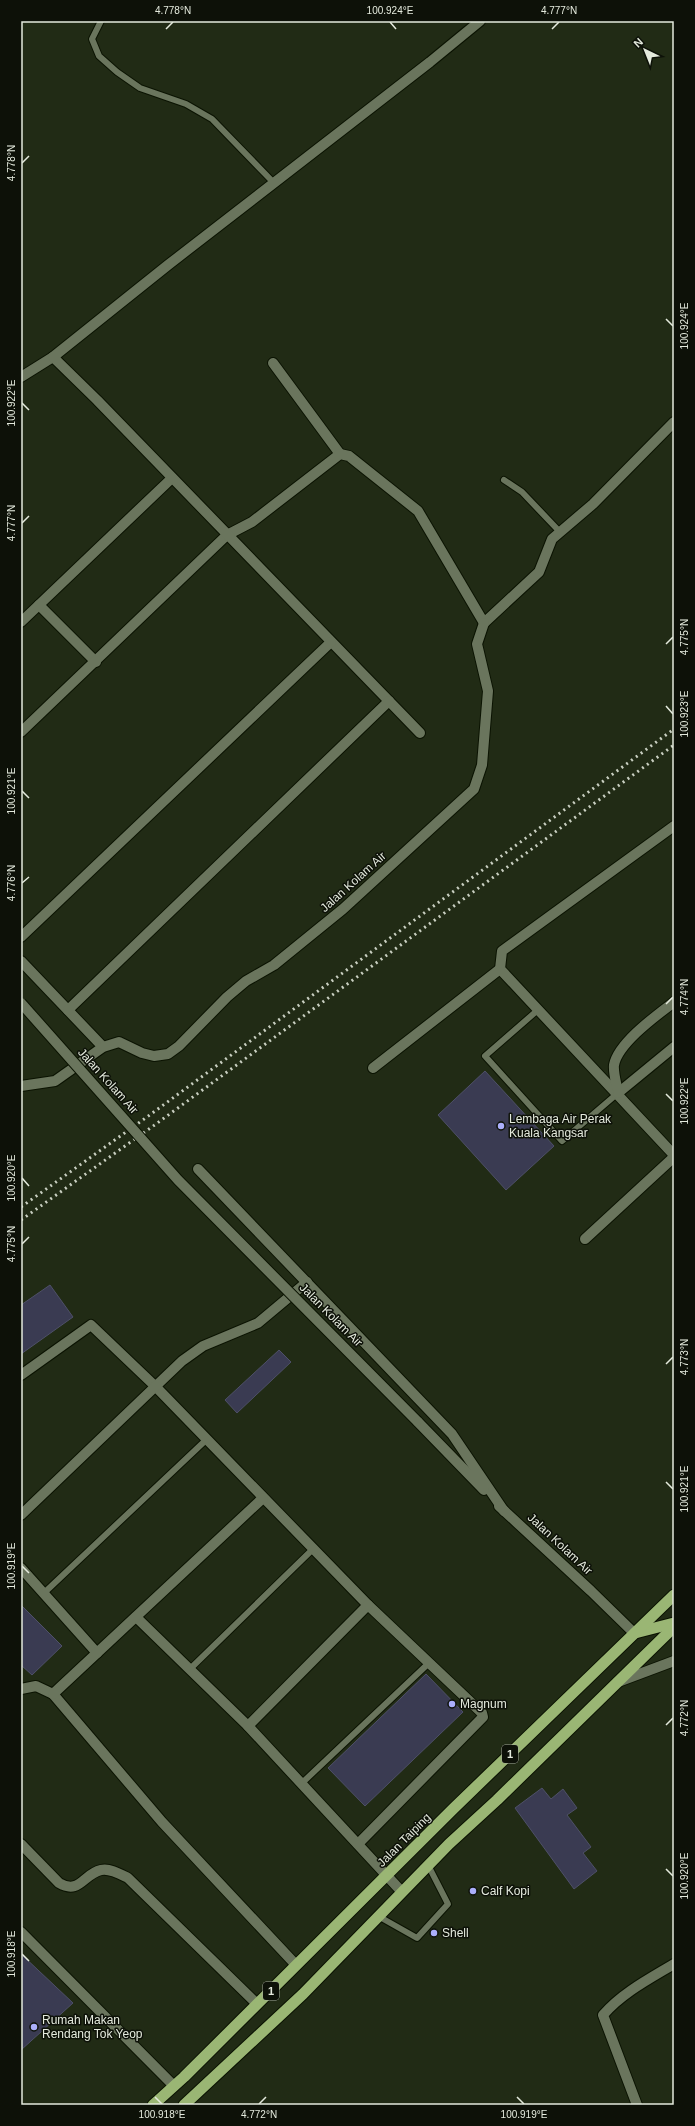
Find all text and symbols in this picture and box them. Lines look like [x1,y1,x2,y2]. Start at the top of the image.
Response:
text: 4.778°N [155,5,191,16]
text: 100.924°E [367,5,414,16]
text: 4.777°N [541,5,577,16]
north arrow [625,30,665,70]
text: N [631,36,645,50]
text: 4.778°N [6,145,17,181]
text: 100.924°E [679,302,690,349]
text: 100.922°E [6,379,17,426]
text: 4.777°N [6,505,17,541]
text: 4.775°N [679,619,690,655]
text: 100.923°E [679,690,690,737]
text: 100.921°E [6,767,17,814]
street label: Jalan Kolam Air [317,849,389,915]
text: 4.776°N [6,865,17,901]
text: 4.774°N [679,979,690,1015]
street label: Jalan Kolam Air [75,1045,141,1117]
text: 100.922°E [679,1077,690,1124]
place label: Lembaga Air Perak Kuala Kangsar [509,1112,612,1140]
marker: Lembaga Air Perak Kuala Kangsar [496,1121,506,1131]
text: 100.920°E [6,1154,17,1201]
text: 4.775°N [6,1226,17,1262]
street label: Jalan Kolam Air [297,1281,365,1349]
text: 4.773°N [679,1339,690,1375]
text: 100.921°E [679,1465,690,1512]
street label: Jalan Kolam Air [525,1510,595,1578]
text: 100.919°E [6,1542,17,1589]
place label: Magnum [460,1697,507,1711]
marker: Magnum [447,1699,457,1709]
text: 4.772°N [679,1700,690,1736]
road number: 1 [502,1745,518,1763]
street label: Jalan Taiping [374,1810,434,1870]
text: 100.920°E [679,1852,690,1899]
place label: Calf Kopi [481,1884,530,1898]
marker: Calf Kopi [468,1886,478,1896]
place label: Shell [442,1926,469,1940]
marker: Shell [429,1928,439,1938]
text: 100.918°E [6,1930,17,1977]
road number: 1 [263,1982,279,2000]
place label: Rumah Makan Rendang Tok Yeop [42,2013,143,2041]
marker: Rumah Makan Rendang Tok Yeop [29,2022,39,2032]
text: 100.918°E [139,2109,186,2120]
text: 4.772°N [241,2109,277,2120]
text: 100.919°E [501,2109,548,2120]

